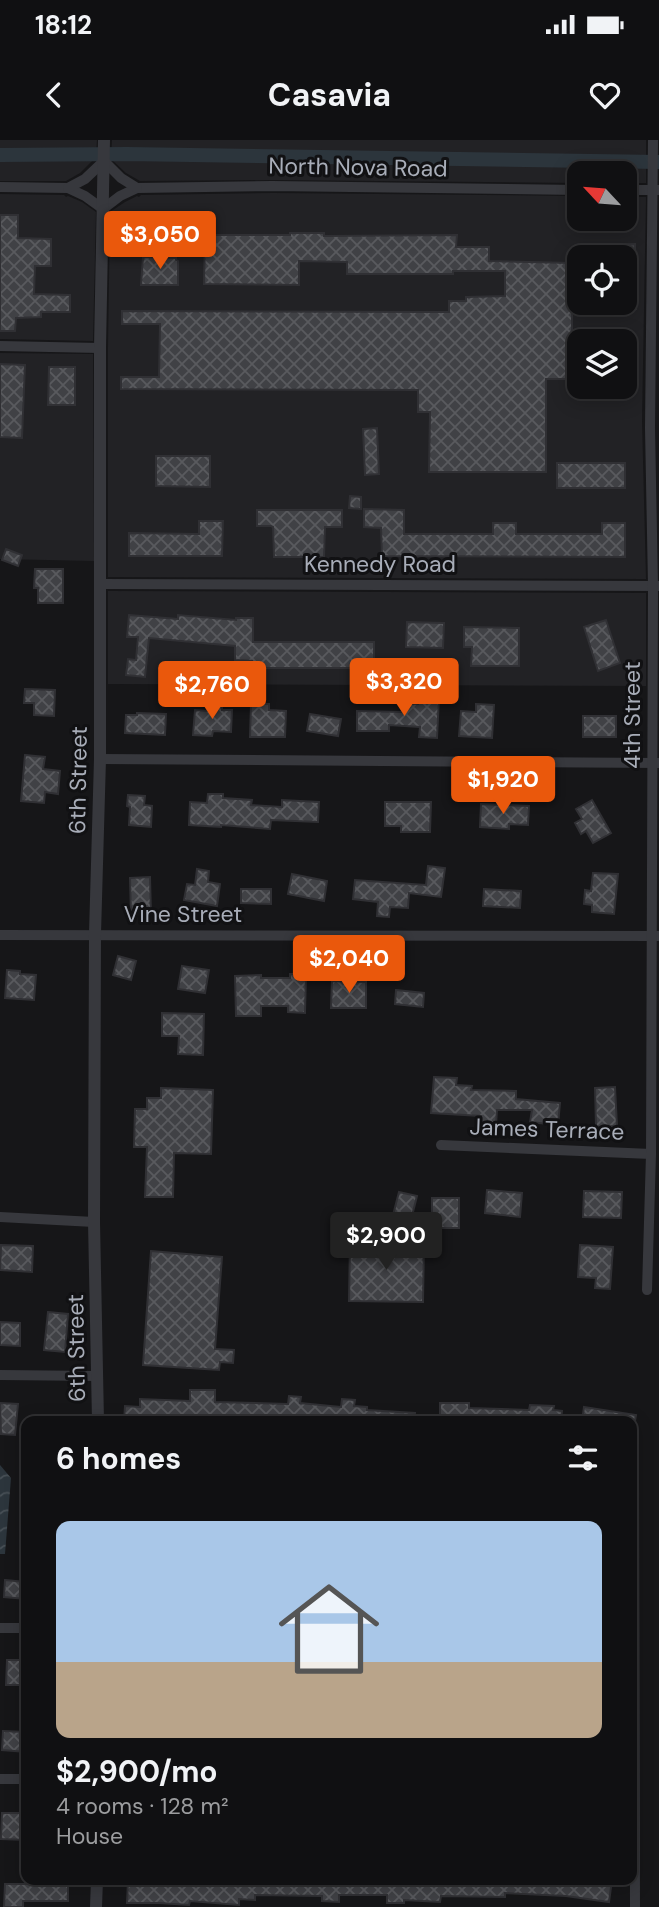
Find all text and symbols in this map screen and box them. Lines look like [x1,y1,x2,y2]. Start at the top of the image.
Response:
text: 18:12 [35,8,92,42]
text: Casavia [268,74,391,116]
icon: back [35,76,73,114]
icon: heart [586,76,624,114]
street label: North Nova Road [268,150,448,184]
north arrow [567,161,637,231]
map controls [567,161,637,399]
pin: $3,050 [103,212,217,271]
text: $3,050 [120,219,200,249]
button: locate [567,245,637,315]
button: layers [567,329,637,399]
street label: Kennedy Road [304,549,456,579]
pin: $3,320 [347,658,461,718]
street label: 4th Street [617,661,647,769]
pin: $2,760 [155,662,269,721]
text: $3,320 [366,666,442,696]
text: $2,760 [174,669,250,699]
street label: 6th Street [62,726,94,834]
pin: $1,920 [446,756,560,816]
text: $1,920 [467,764,539,794]
street label: Vine Street [124,899,242,929]
pin: $2,040 [292,936,406,995]
text: $2,040 [309,943,389,973]
street label: James Terrace [469,1111,625,1147]
pin: $2,900 [329,1212,443,1272]
text: $2,900 [346,1220,426,1250]
street label: 6th Street [60,1294,92,1402]
text: 6 homes [56,1439,181,1478]
icon: filters [564,1439,602,1477]
icon: home [266,1566,392,1692]
text: $2,900/mo [56,1752,218,1791]
text: 4 rooms · 128 m² [56,1791,228,1821]
text: House [56,1821,123,1851]

